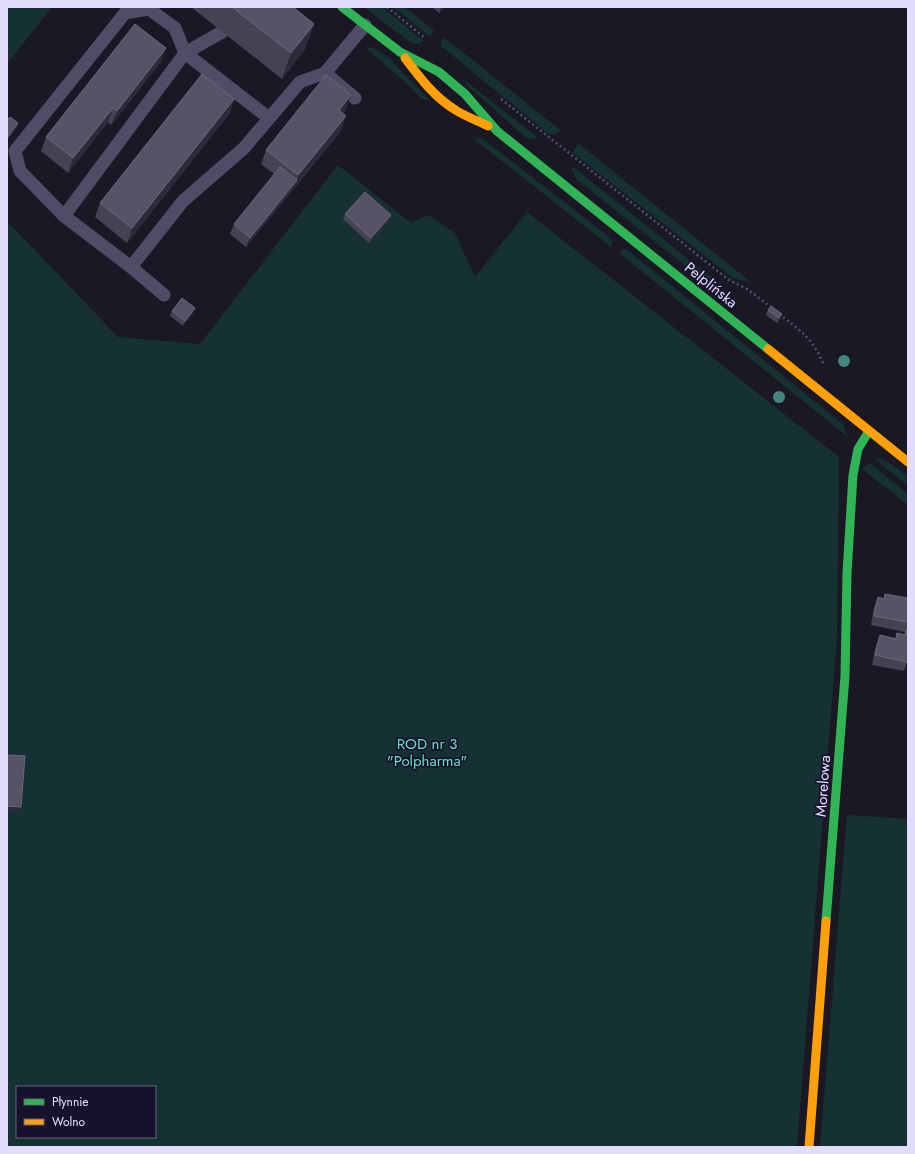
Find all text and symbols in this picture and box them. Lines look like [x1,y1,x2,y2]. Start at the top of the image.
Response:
street label: Pelplińska [680,257,742,313]
park label: ROD nr 3 "Polpharma" [387,733,467,772]
street label: Morelowa [810,754,836,818]
legend [16,1086,156,1138]
text: Płynnie [52,1093,89,1111]
text: Wolno [52,1113,86,1131]

